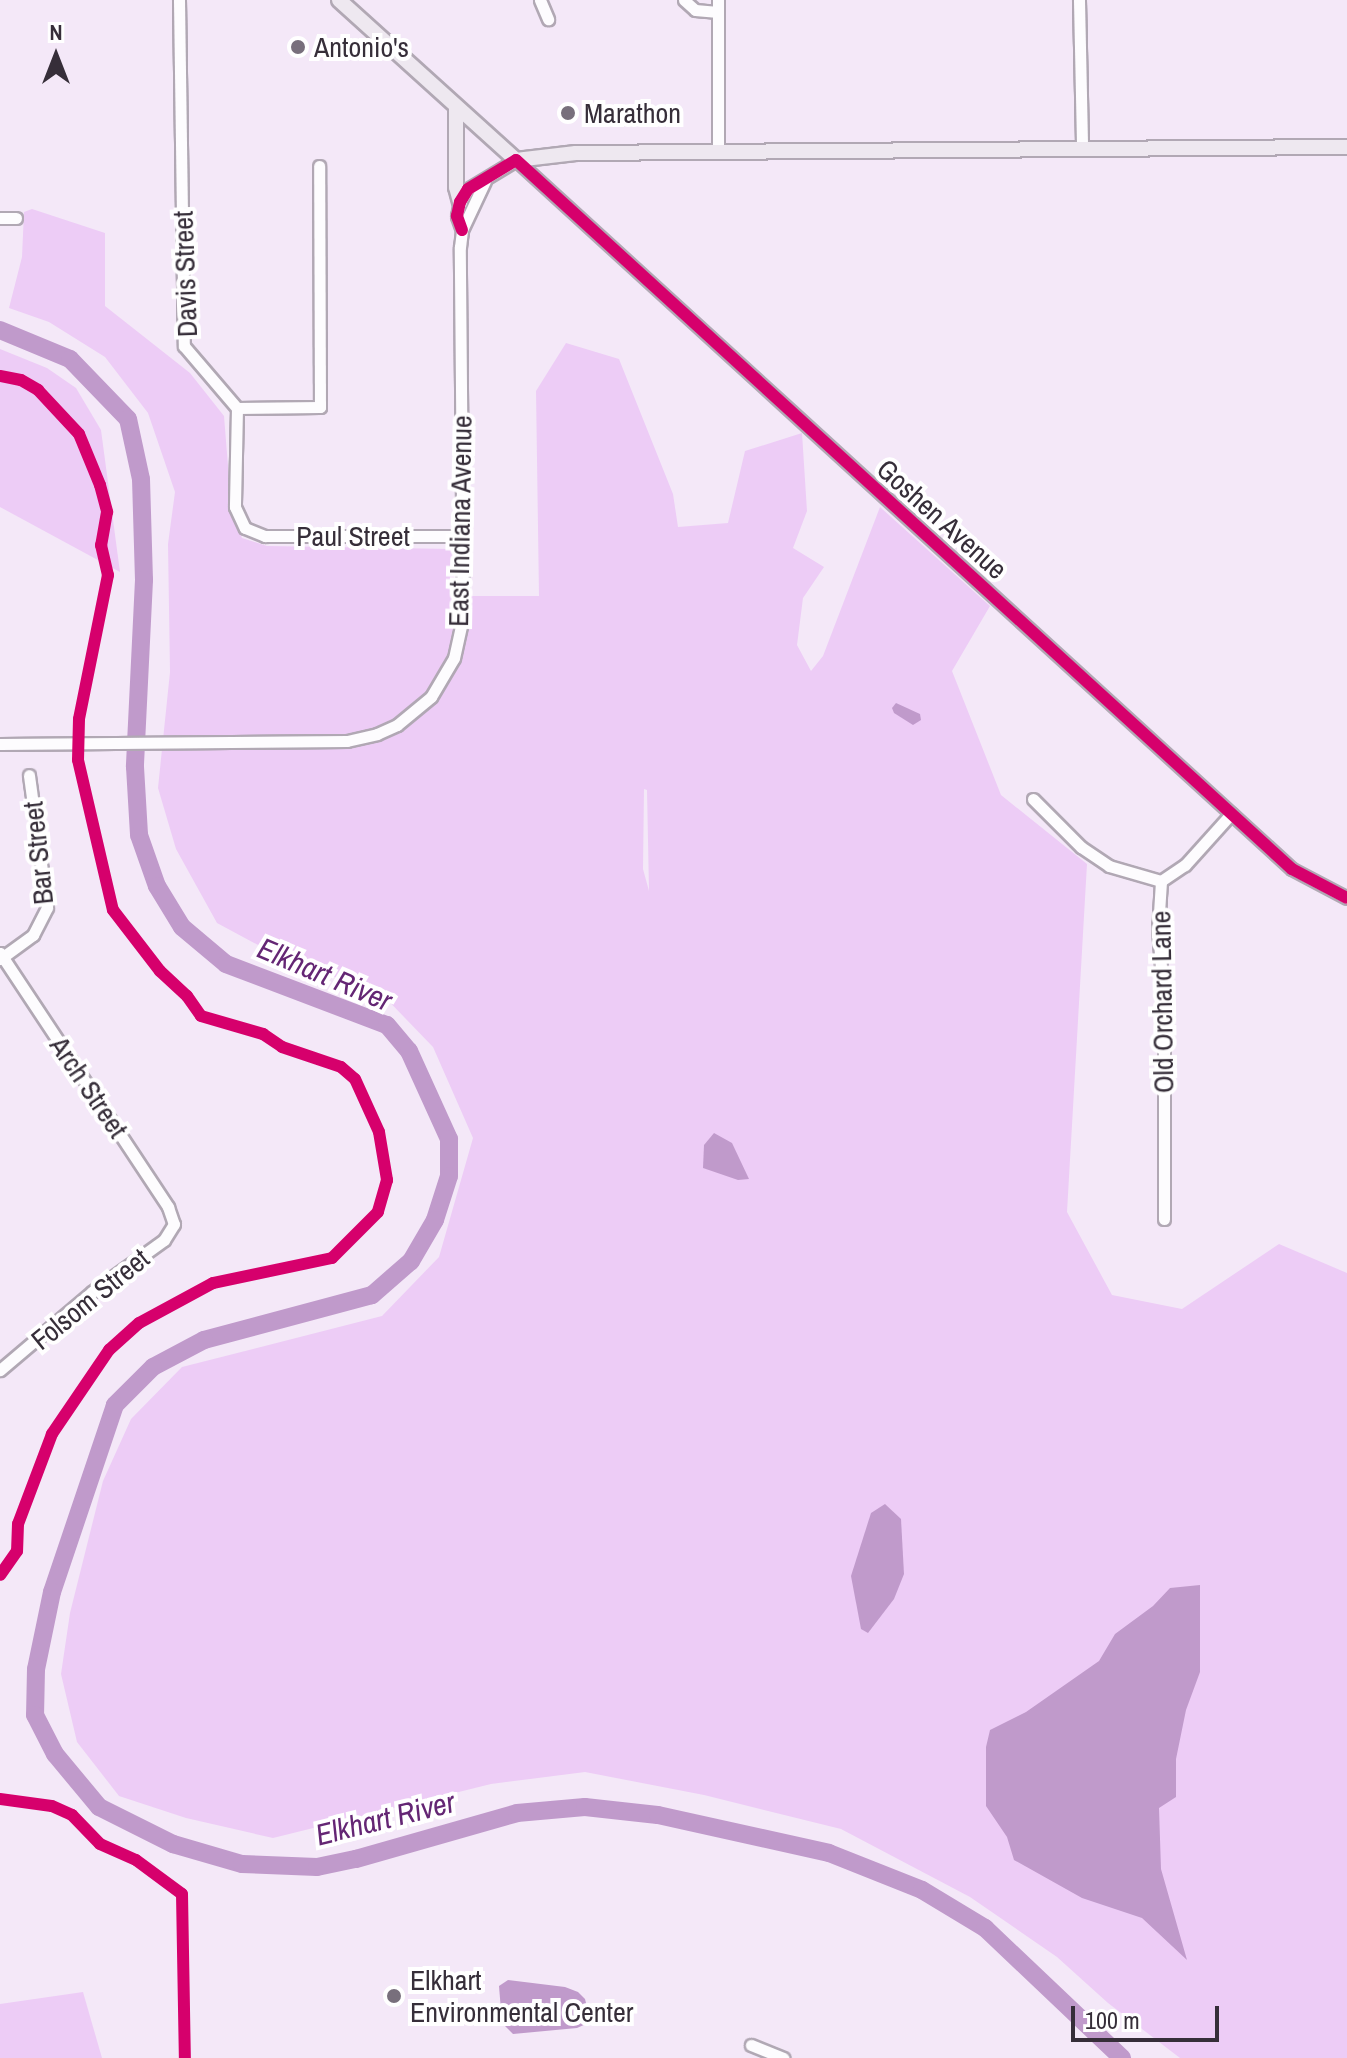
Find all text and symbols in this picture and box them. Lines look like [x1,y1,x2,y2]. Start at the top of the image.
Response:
north arrow [16,16,96,96]
text: N [49,17,63,47]
place label: Antonio's [314,30,409,64]
marker: Antonio's [289,38,307,56]
place label: Marathon [584,96,681,130]
marker: Marathon [559,104,577,122]
street label: Davis Street [166,210,204,338]
street label: East Indiana Avenue [441,414,479,628]
street label: Goshen Avenue [870,452,1014,586]
street label: Paul Street [296,519,410,553]
street label: Bar Street [16,800,60,906]
street label: Old Orchard Lane [1144,910,1180,1094]
water label: Elkhart River [253,930,397,1018]
street label: Arch Street [43,1030,135,1144]
street label: Folsom Street [24,1241,156,1357]
water label: Elkhart River [312,1783,458,1853]
place label: Elkhart Environmental Center [410,1963,633,2029]
marker: Elkhart Environmental Center [385,1987,403,2005]
scale bar [1075,1990,1223,2040]
text: 100 m [1085,2004,1140,2036]

